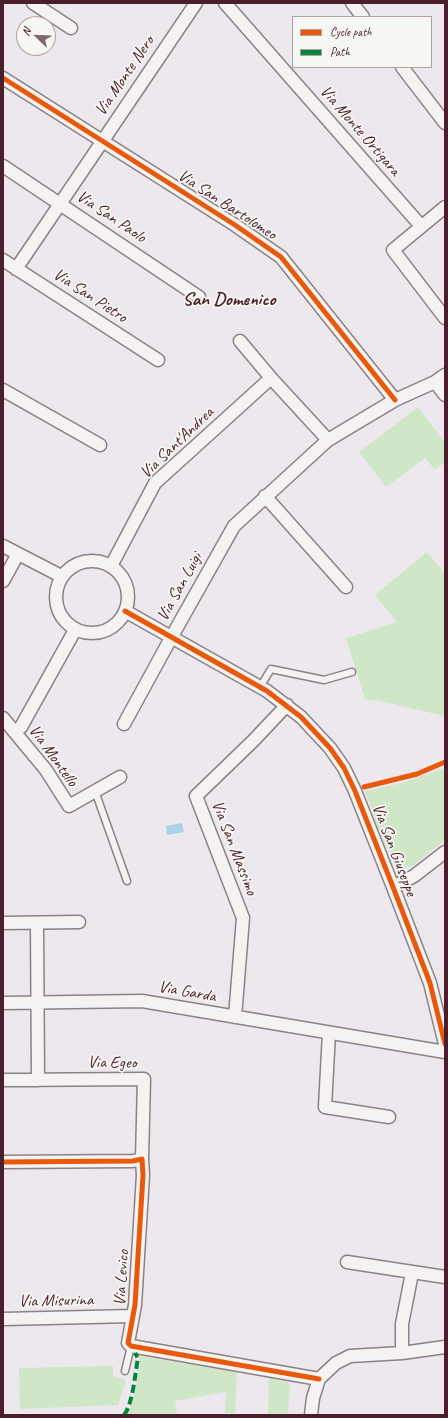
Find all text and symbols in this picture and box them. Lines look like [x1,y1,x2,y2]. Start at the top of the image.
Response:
north arrow [16,16,56,56]
legend [292,16,432,68]
text: Cycle path [330,24,372,40]
text: N [18,26,34,38]
street label: Via Monte Nero [91,32,159,120]
text: Path [330,44,350,60]
street label: Via Monte Ortigara [315,82,405,180]
street label: Via San Bartolomeo [174,165,280,245]
street label: Via San Paolo [72,186,150,248]
street label: Via San Pietro [49,265,131,327]
district label: San Domenico [183,289,275,311]
street label: Via Sant'Andrea [136,403,218,483]
street label: Via San Luigi [153,549,207,625]
street label: Via Montello [24,721,82,791]
street label: Via San Massimo [207,798,261,898]
street label: Via San Giuseppe [367,801,421,899]
street label: Via Garda [157,977,217,1007]
street label: Via Egeo [87,1052,137,1074]
street label: Via Levico [110,1249,134,1307]
street label: Via Misurina [19,1290,93,1312]

